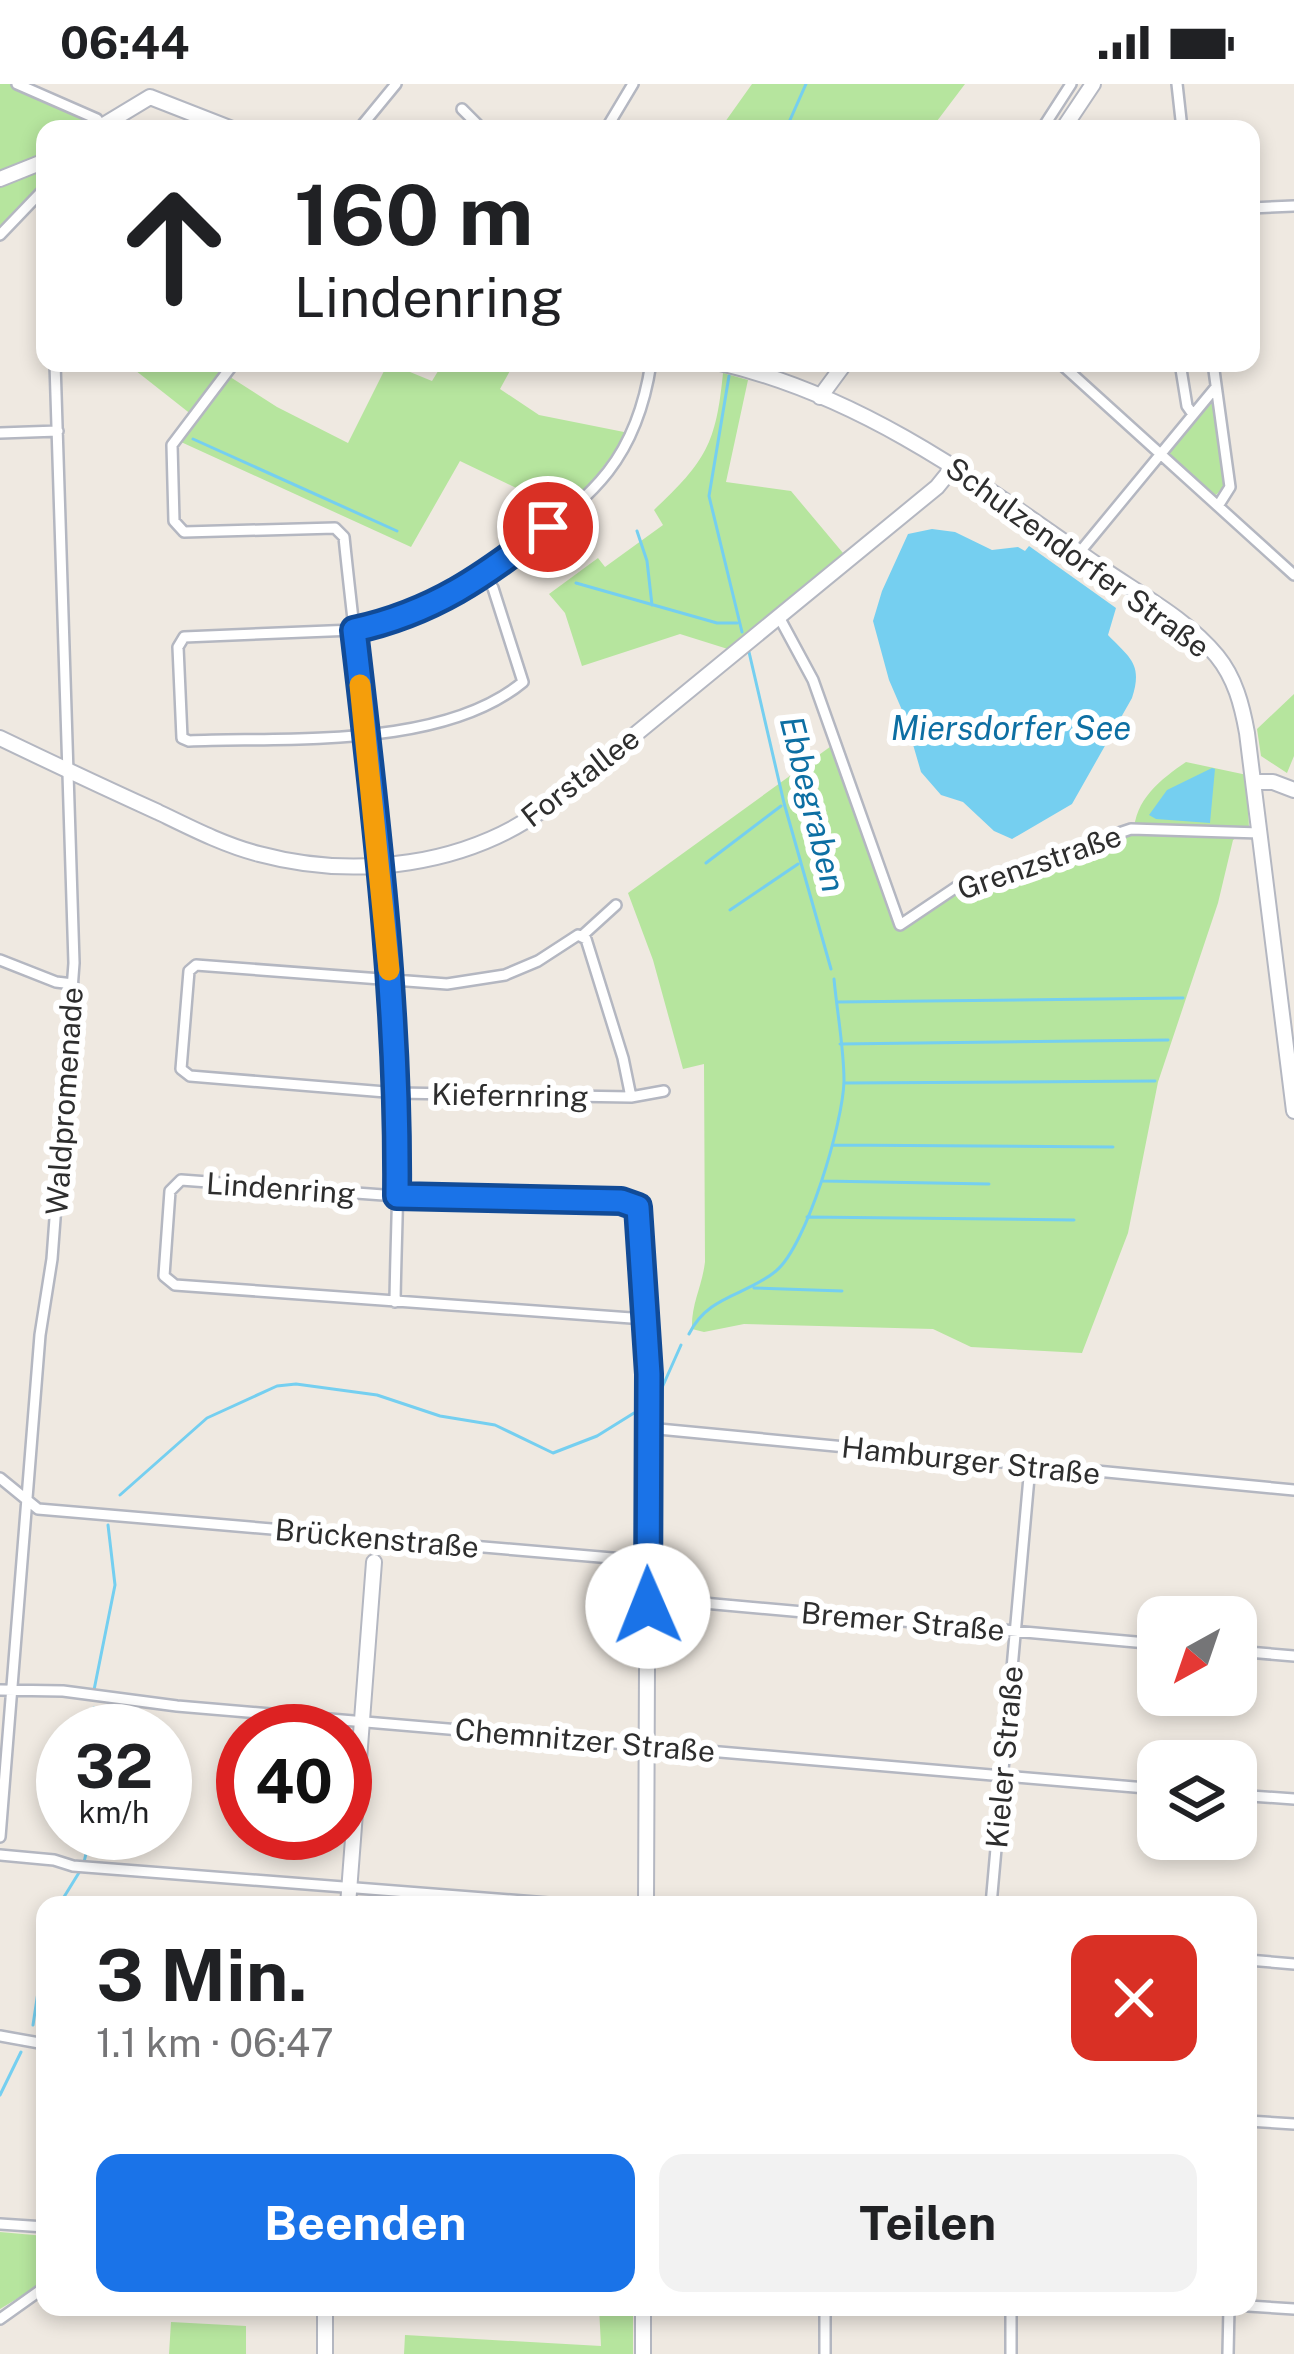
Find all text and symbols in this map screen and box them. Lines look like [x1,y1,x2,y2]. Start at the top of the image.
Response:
text: 06:44 [60,16,190,69]
text: 160 m [294,165,533,264]
icon: ahead [96,168,252,324]
text: Lindenring [294,266,564,329]
street label: Schulzendorfer Straße [939,449,1217,665]
pin [497,476,599,578]
icon: arrive [515,494,581,560]
water label: Miersdorfer See [891,709,1131,747]
water label: Ebbegraben [773,712,853,896]
street label: Forstallee [514,720,646,834]
street label: Grenzstraße [952,817,1126,907]
street label: Waldpromenade [38,986,90,1216]
street label: Kiefernring [431,1076,589,1114]
street label: Lindenring [205,1165,357,1211]
street label: Hamburger Straße [840,1429,1102,1491]
street label: Brückenstraße [274,1511,480,1565]
position arrow [585,1543,711,1669]
street label: Bremer Straße [800,1594,1006,1648]
north arrow [1137,1596,1257,1716]
map controls [1137,1596,1257,1860]
street label: Kieler Straße [978,1664,1030,1850]
speed limit sign: 40 [216,1704,372,1860]
street label: Chemnitzer Straße [453,1711,717,1769]
text: 32 [75,1731,153,1802]
button: layers [1137,1740,1257,1860]
text: km/h [79,1794,149,1830]
text: 3 Min. [96,1933,308,2017]
button: close [1071,1935,1197,2061]
text: 1.1 km · 06:47 [96,2020,334,2066]
button: Beenden [96,2154,635,2292]
button: Teilen [659,2154,1197,2292]

